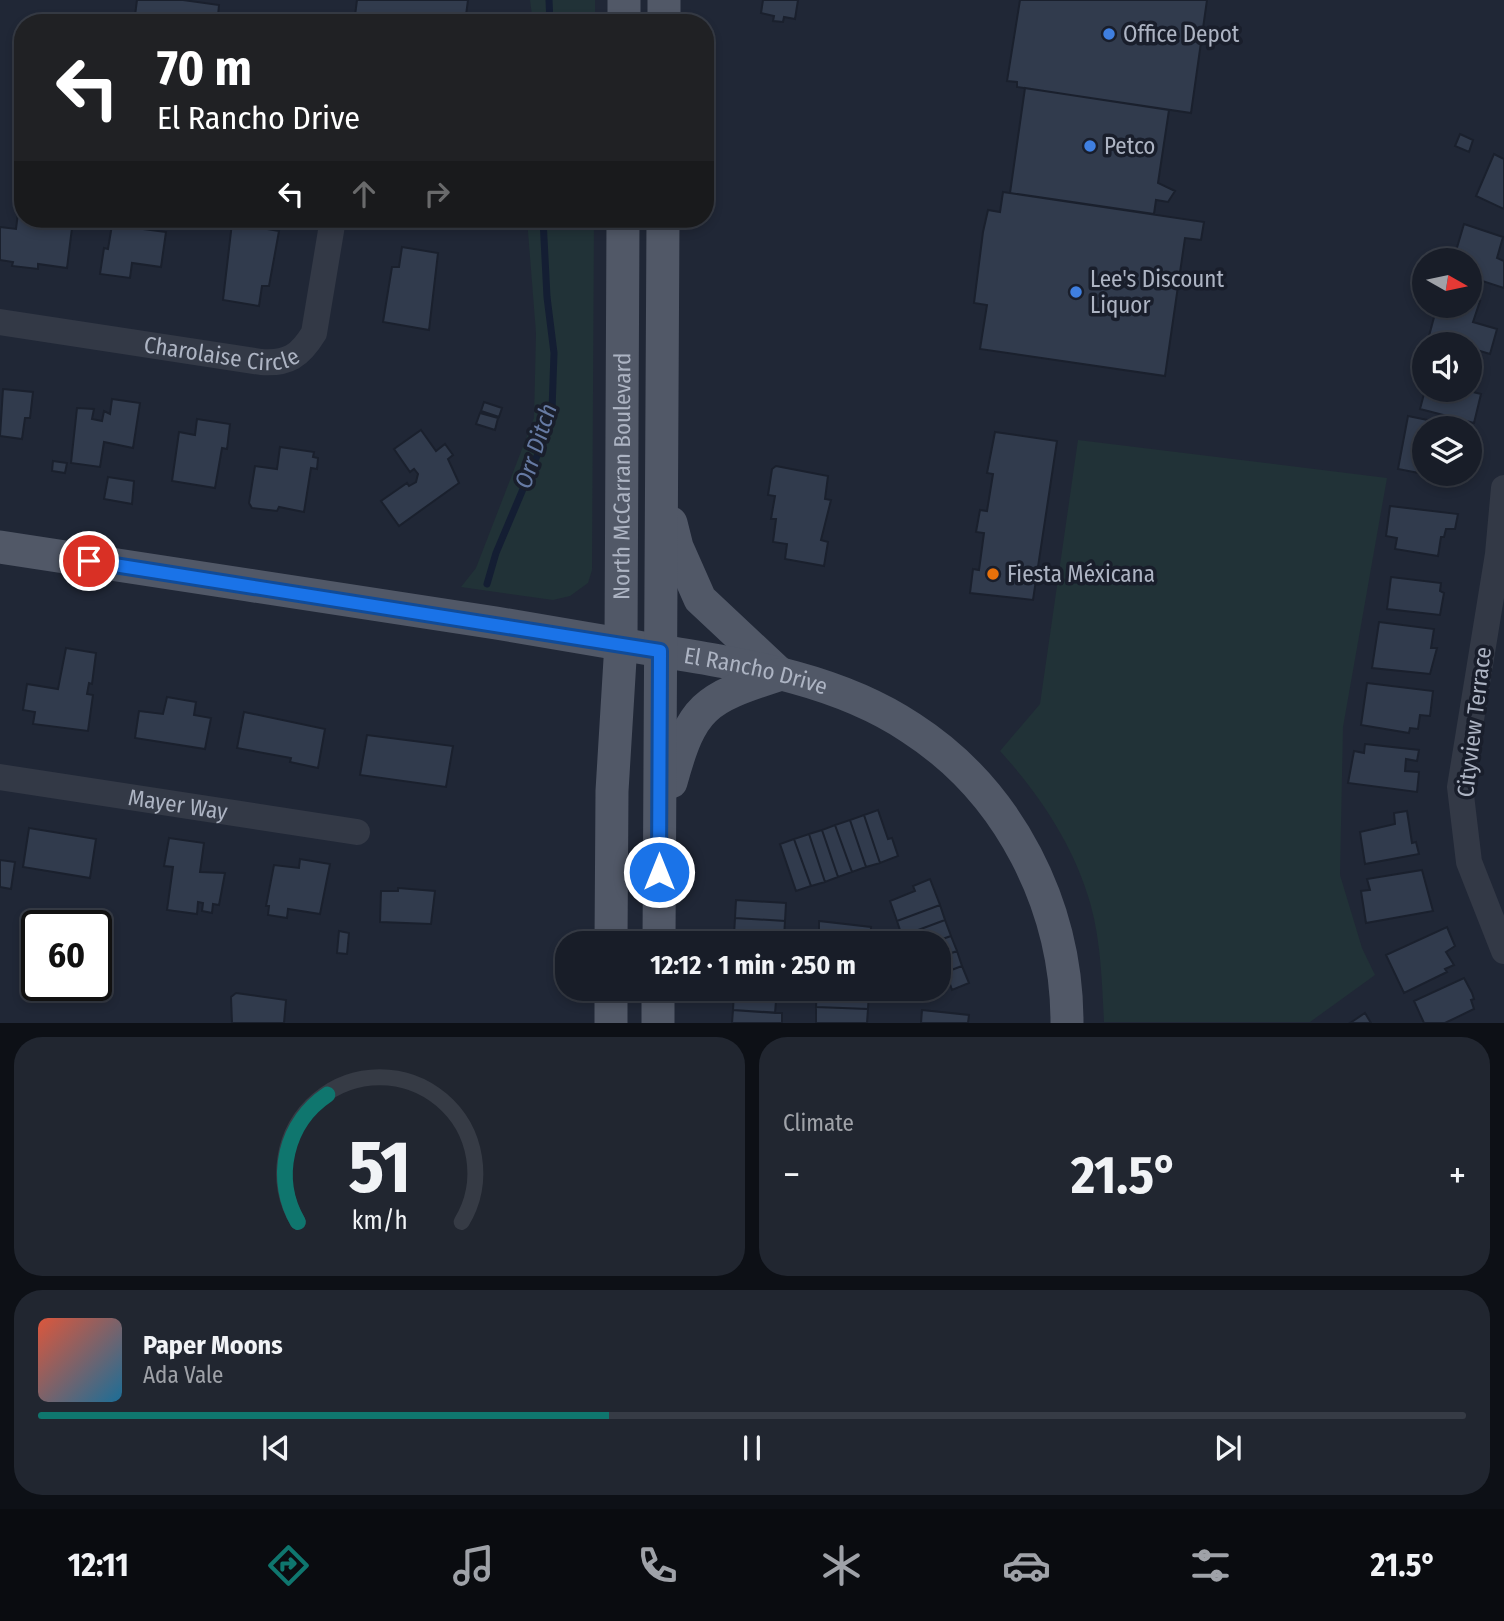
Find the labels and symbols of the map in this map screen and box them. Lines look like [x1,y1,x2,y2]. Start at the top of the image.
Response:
place label: Office Depot [1123,20,1240,48]
marker: Office Depot [1101,26,1117,42]
place label: Petco [1104,132,1155,160]
marker: Petco [1082,138,1098,154]
north arrow [1412,248,1482,318]
place label: Lee's Discount Liquor [1090,265,1224,319]
marker: Lee's Discount Liquor [1068,284,1084,300]
street label: Charolaise Circle [142,330,304,376]
street label: North McCarran Boulevard [607,353,636,600]
water label: Orr Ditch [509,400,563,492]
pin [59,531,119,591]
place label: Fiesta Méxicana [1007,560,1155,588]
marker: Fiesta Méxicana [985,566,1001,582]
street label: El Rancho Drive [682,641,831,701]
street label: Cityview Terrace [1451,645,1497,799]
street label: Mayer Way [126,783,230,826]
position arrow [622,835,696,909]
speed limit sign: 60 [21,910,112,1001]

